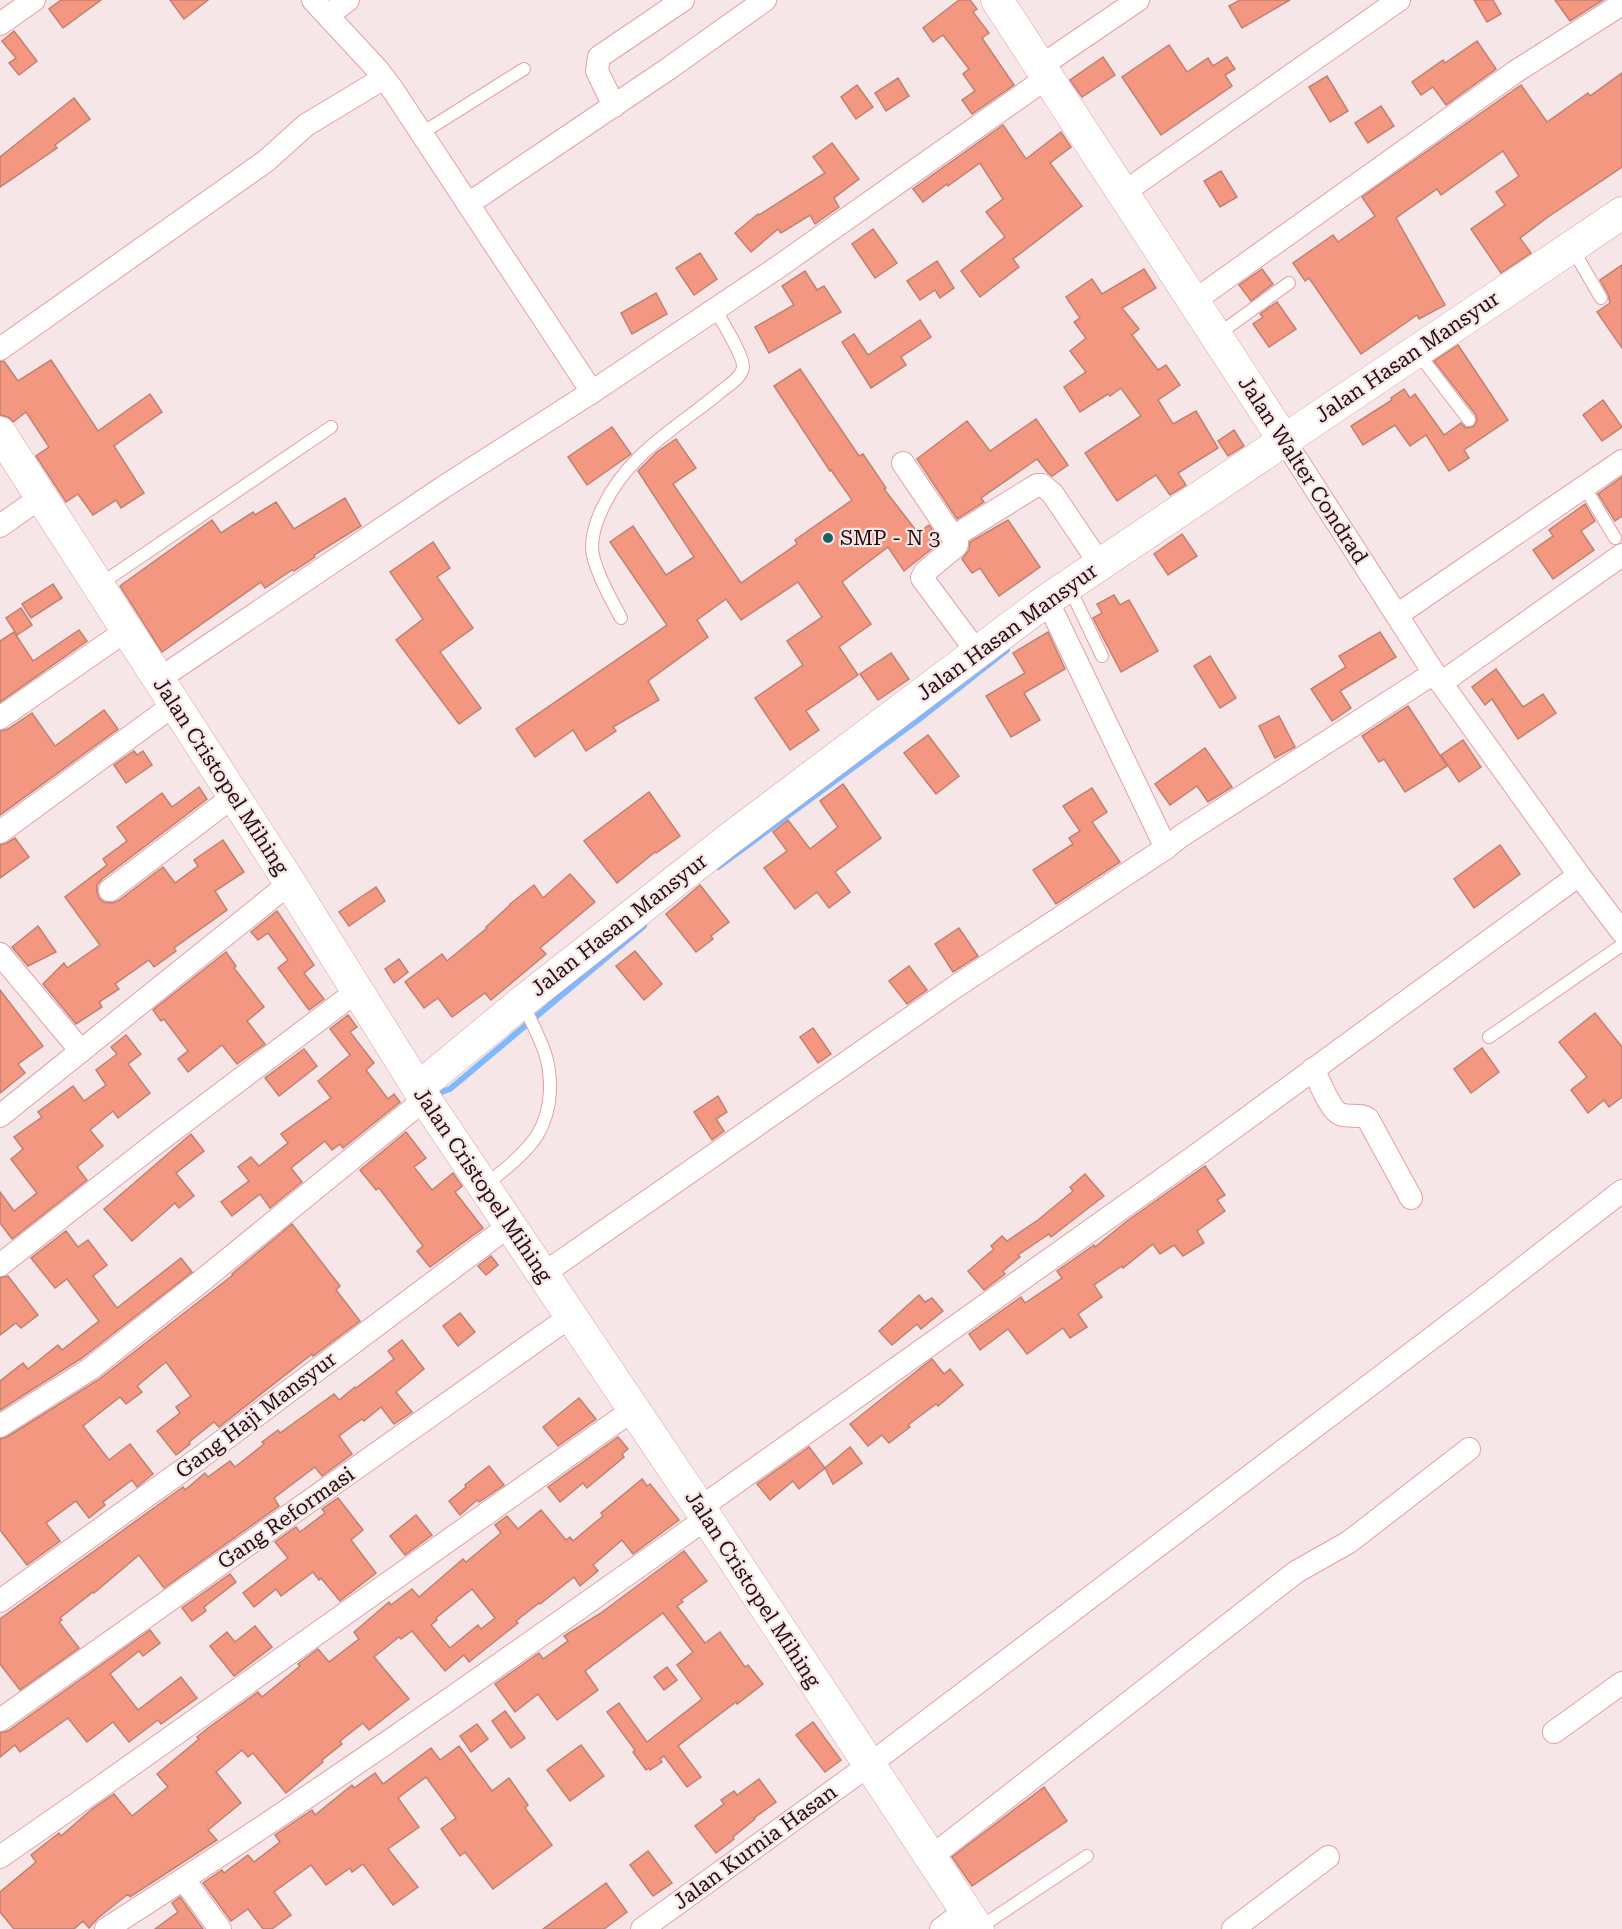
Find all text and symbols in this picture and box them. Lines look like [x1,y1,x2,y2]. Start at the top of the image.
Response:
street label: Jalan Hasan Mansyur [1310,286,1504,428]
street label: Jalan Walter Condrad [1233,372,1373,569]
place label: SMP - N 3 [840,526,940,550]
marker: SMP - N 3 [821,531,835,545]
street label: Jalan Hasan Mansyur [912,558,1102,706]
street label: Jalan Cristopel Mihing [148,673,294,879]
street label: Jalan Hasan Mansyur [526,848,712,1001]
street label: Jalan Cristopel Mihing [409,1083,557,1287]
street label: Gang Haji Mansyur [171,1347,341,1483]
street label: Gang Reformasi [213,1462,359,1574]
street label: Jalan Cristopel Mihing [680,1486,826,1692]
street label: Jalan Kurnia Hasan [669,1779,842,1914]

